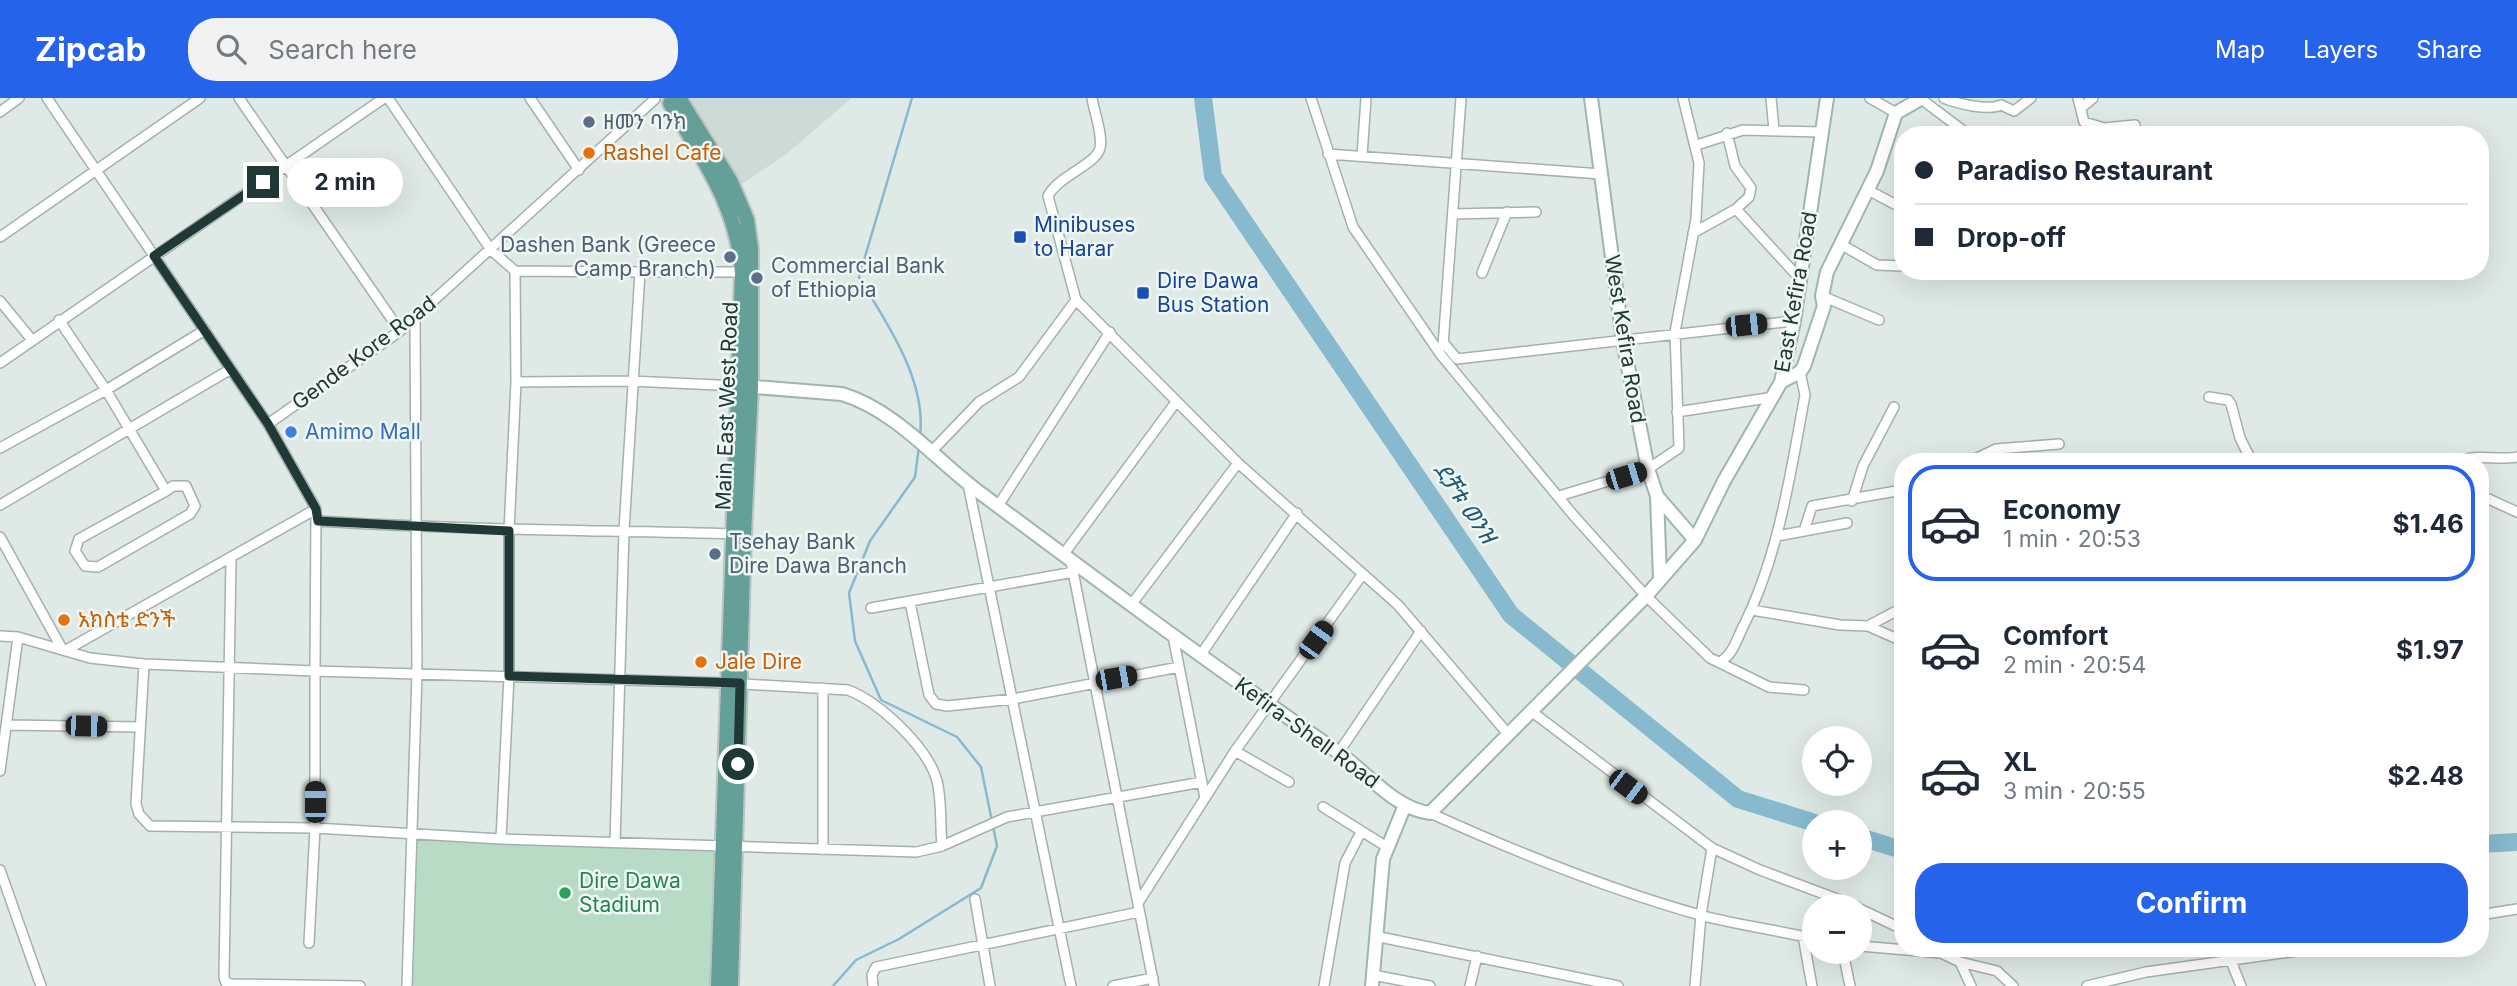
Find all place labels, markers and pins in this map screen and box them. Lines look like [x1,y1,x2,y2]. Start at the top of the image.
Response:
place label: ዘመን ባንክ [603,109,687,134]
marker: ዘመን ባንክ [581,114,597,130]
place label: Rashel Cafe [603,140,721,165]
marker: Rashel Cafe [581,145,597,161]
place label: Minibuses to Harar [1034,212,1135,261]
marker: Minibuses to Harar [1012,229,1028,245]
place label: Dashen Bank (Greece Camp Branch) [500,232,716,281]
marker: Dashen Bank (Greece Camp Branch) [722,249,738,265]
place label: Commercial Bank of Ethiopia [771,253,945,302]
place label: Dire Dawa Bus Station [1157,268,1269,317]
marker: Commercial Bank of Ethiopia [749,270,765,286]
marker: Dire Dawa Bus Station [1135,285,1151,301]
place label: Amimo Mall [305,419,421,444]
marker: Amimo Mall [283,424,299,440]
place label: Tsehay Bank Dire Dawa Branch [729,529,907,578]
marker: Tsehay Bank Dire Dawa Branch [707,546,723,562]
place label: አክስቴ ድንች [78,607,176,632]
marker: አክስቴ ድንች [56,612,72,628]
place label: Jale Dire [715,649,802,674]
marker: Jale Dire [693,654,709,670]
place label: Dire Dawa Stadium [579,868,681,917]
marker: Dire Dawa Stadium [557,885,573,901]

